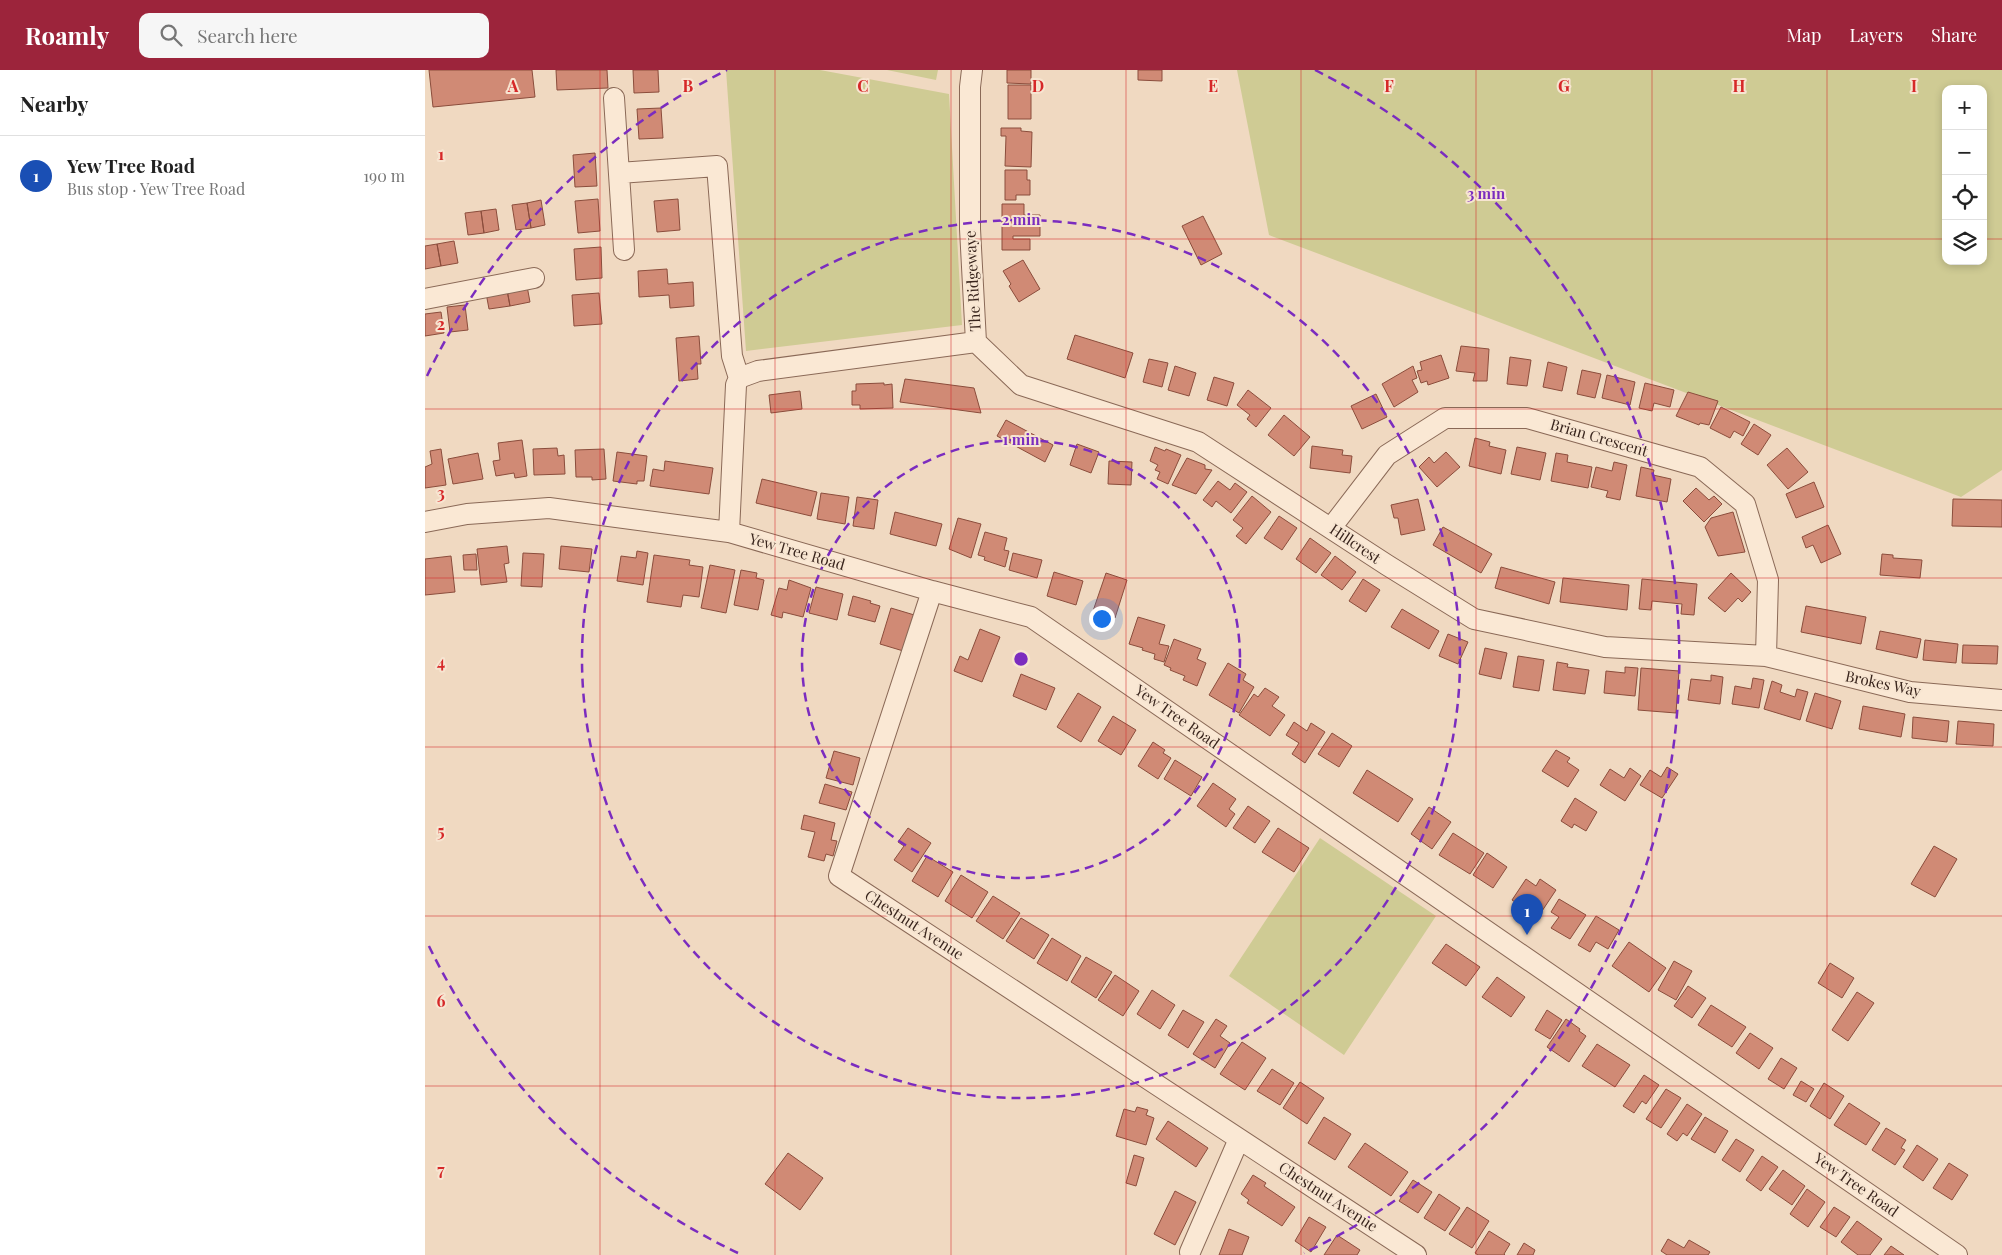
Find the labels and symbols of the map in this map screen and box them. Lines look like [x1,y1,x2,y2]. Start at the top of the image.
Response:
text: A [507,75,519,96]
text: B [683,75,694,96]
text: C [857,75,869,96]
text: D [1032,75,1044,96]
text: E [1208,75,1218,96]
text: F [1384,75,1394,96]
text: G [1558,75,1570,96]
text: H [1733,75,1746,96]
text: I [1911,75,1917,96]
text: 1 [438,143,444,164]
text: 3 min [1467,183,1506,203]
text: 2 min [1002,209,1041,229]
street label: The Ridgewaye [959,230,985,332]
text: 2 [437,313,445,334]
street label: Brian Crescent [1548,414,1651,461]
text: 1 min [1003,429,1040,449]
text: 3 [437,482,445,503]
street label: Hillcrest [1326,519,1386,568]
street label: Yew Tree Road [746,528,848,574]
your location [1089,606,1115,632]
centre of rings [1012,650,1030,668]
text: 4 [437,651,445,672]
street label: Brokes Way [1844,665,1923,701]
street label: Yew Tree Road [1131,679,1224,753]
text: 5 [437,820,445,841]
street label: Chestnut Avenue [861,885,968,964]
pin: 1 [1511,894,1543,935]
text: 6 [437,990,446,1011]
street label: Yew Tree Road [1810,1147,1903,1221]
street label: Chestnut Avenue [1275,1157,1382,1236]
text: 7 [437,1159,445,1180]

